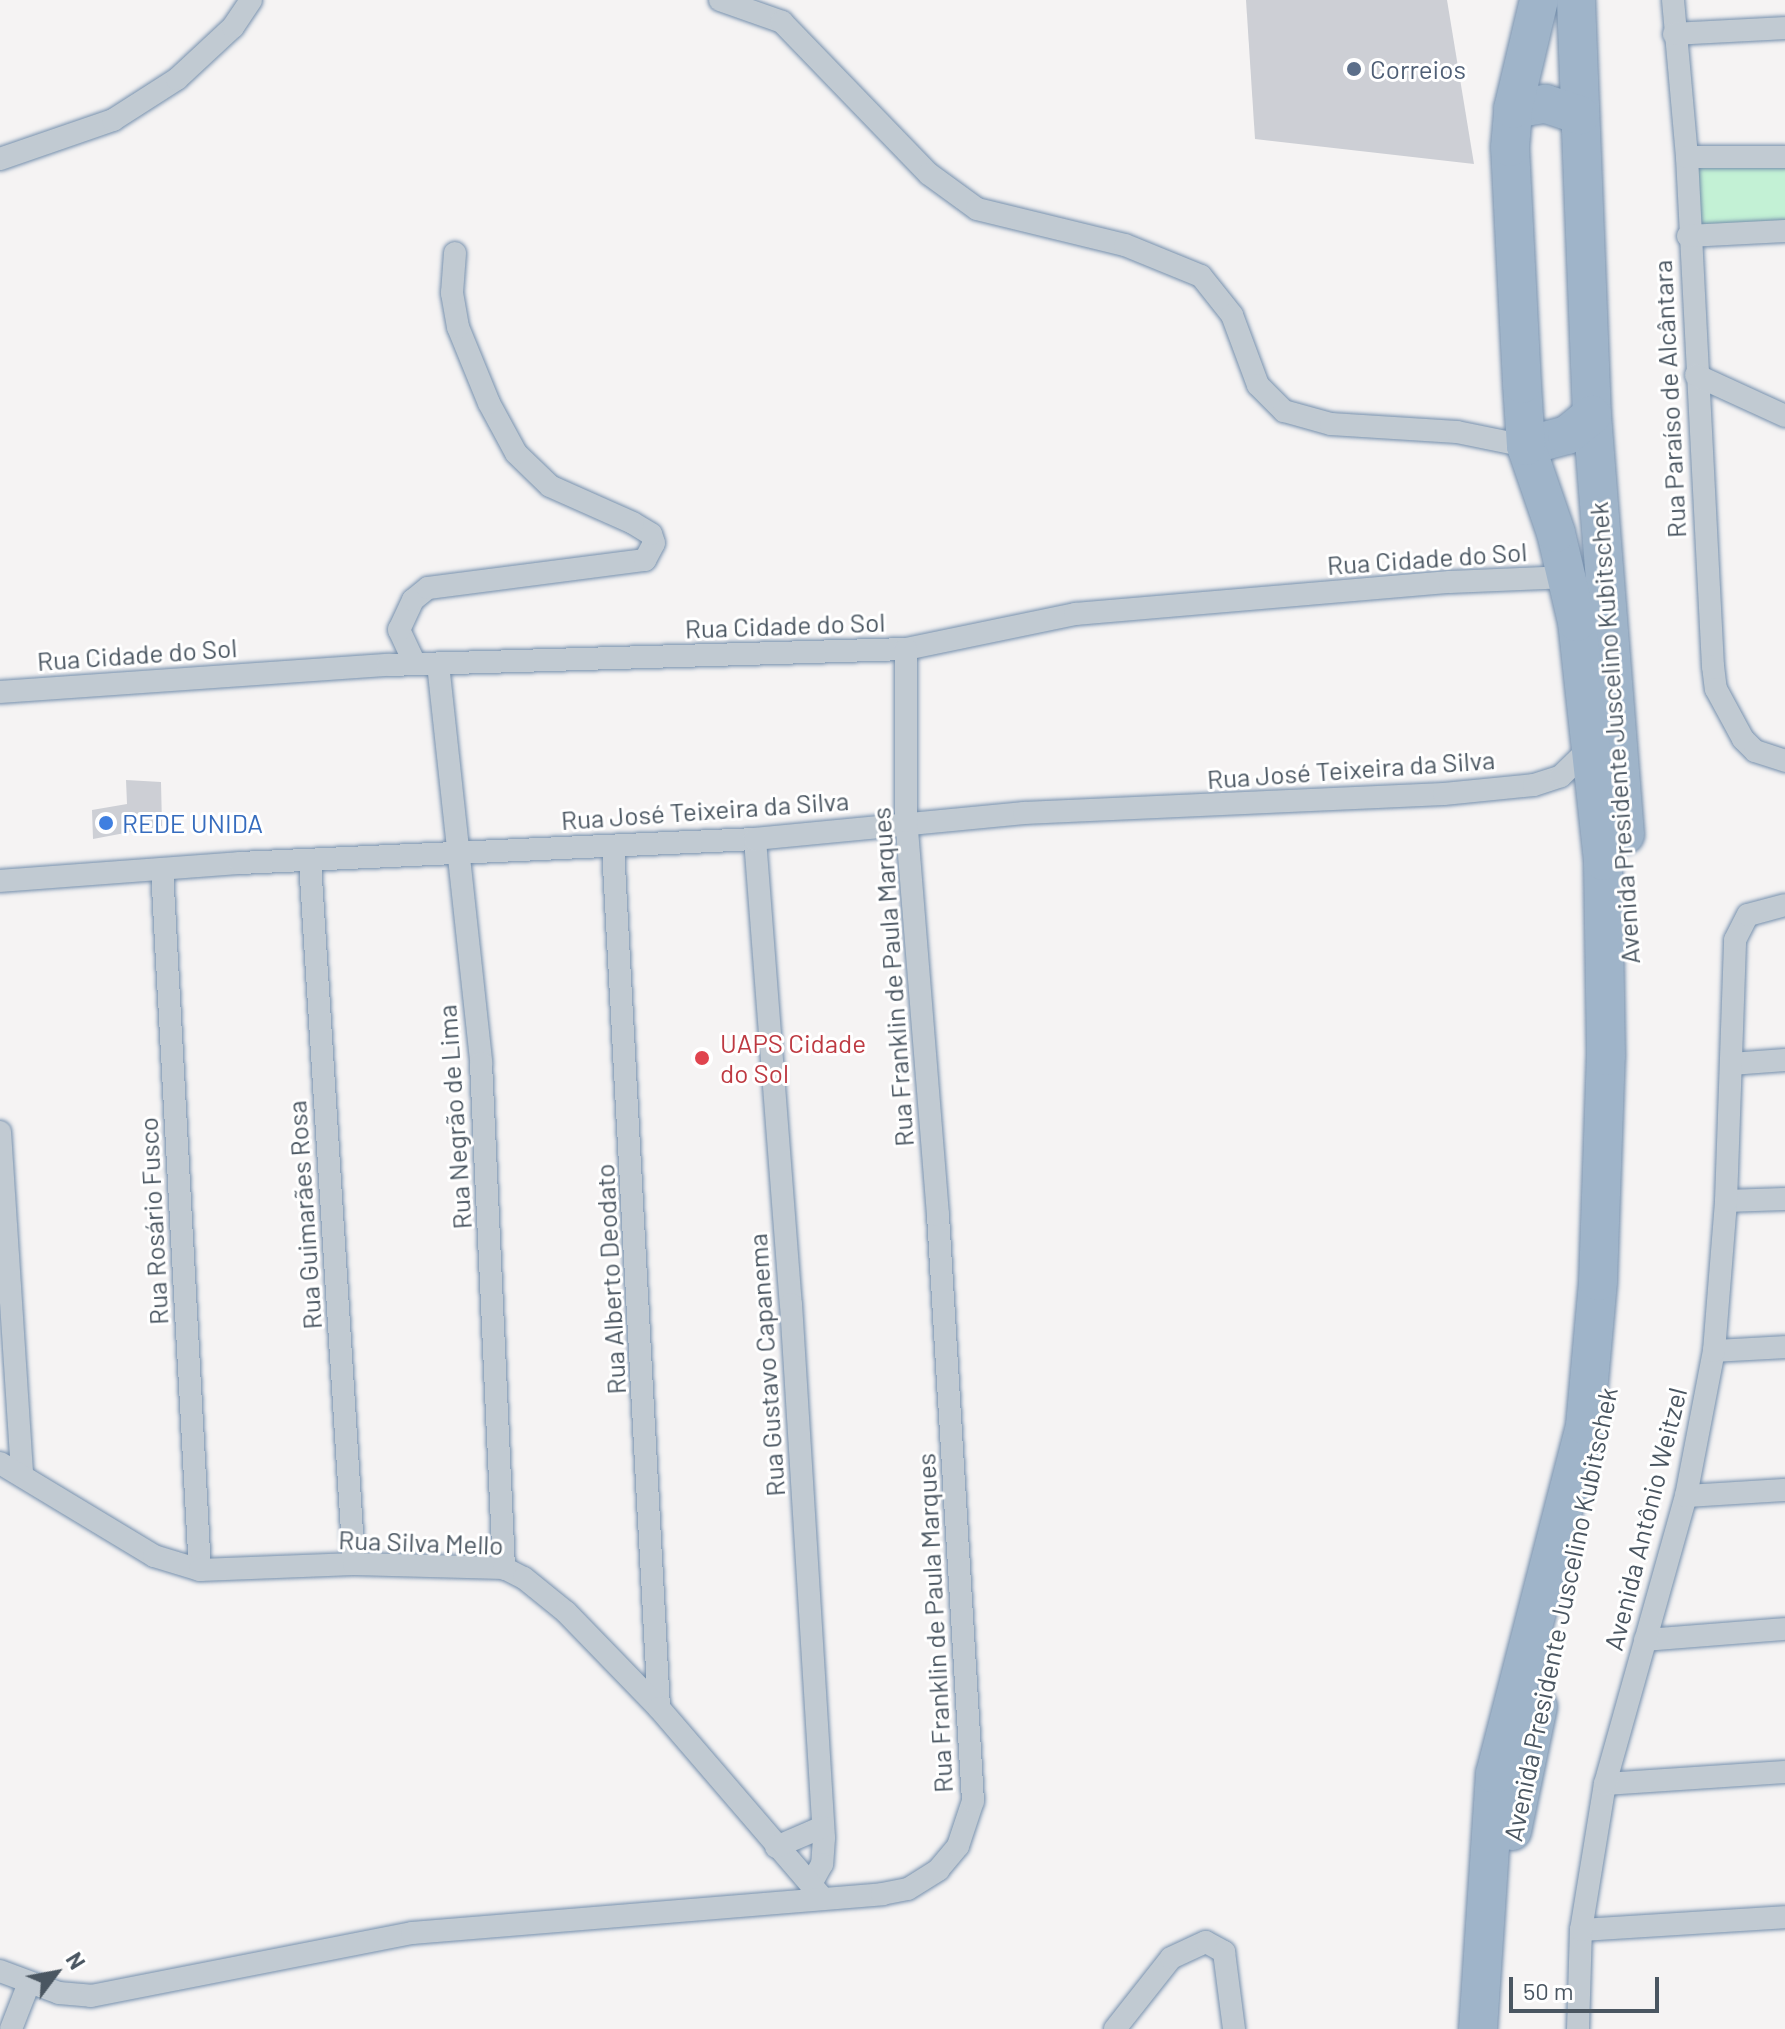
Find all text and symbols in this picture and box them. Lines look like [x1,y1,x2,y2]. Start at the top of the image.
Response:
place label: Correios [1370,53,1466,85]
marker: Correios [1345,60,1363,78]
street label: Rua Paraíso de Alcântara [1646,259,1692,539]
street label: Avenida Presidente Juscelino Kubitschek [1582,501,1646,965]
street label: Rua Cidade do Sol [1326,535,1528,581]
street label: Rua Cidade do Sol [684,606,886,644]
street label: Rua Cidade do Sol [36,631,238,677]
street label: Rua José Teixeira da Silva [1206,743,1496,795]
street label: Rua José Teixeira da Silva [560,784,850,836]
street label: Rua Franklin de Paula Marques [865,806,919,1148]
place label: REDE UNIDA [122,807,263,839]
marker: REDE UNIDA [97,814,115,832]
street label: Rua Negrão de Lima [431,1004,477,1230]
place label: UAPS Cidade do Sol [720,1027,866,1088]
marker: UAPS Cidade do Sol [691,1047,713,1069]
street label: Rua Guimarães Rosa [280,1100,328,1330]
street label: Rua Rosário Fusco [132,1116,174,1326]
street label: Rua Alberto Deodato [588,1163,632,1395]
street label: Rua Gustavo Capanema [741,1232,791,1498]
street label: Avenida Presidente Juscelino Kubitschek [1497,1384,1623,1844]
street label: Avenida Antônio Weitzel [1597,1384,1693,1654]
street label: Rua Franklin de Paula Marques [910,1452,958,1794]
street label: Rua Silva Mello [338,1524,504,1560]
north arrow [16,1933,96,2013]
text: N [61,1947,91,1973]
scale bar [1513,1961,1663,2011]
text: 50 m [1523,1976,1574,2005]

